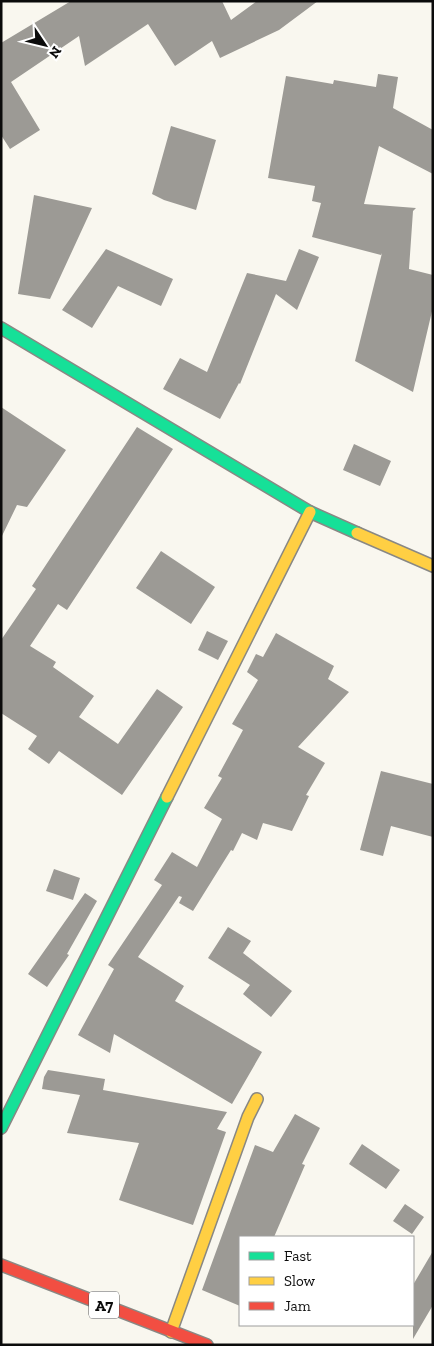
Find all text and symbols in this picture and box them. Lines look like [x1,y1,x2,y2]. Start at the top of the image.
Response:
north arrow [20,20,70,70]
text: N [45,43,65,62]
legend [239,1236,414,1326]
text: Fast [284,1247,312,1265]
text: Slow [284,1272,316,1290]
road number: A7 [89,1292,119,1318]
text: Jam [284,1297,311,1315]

